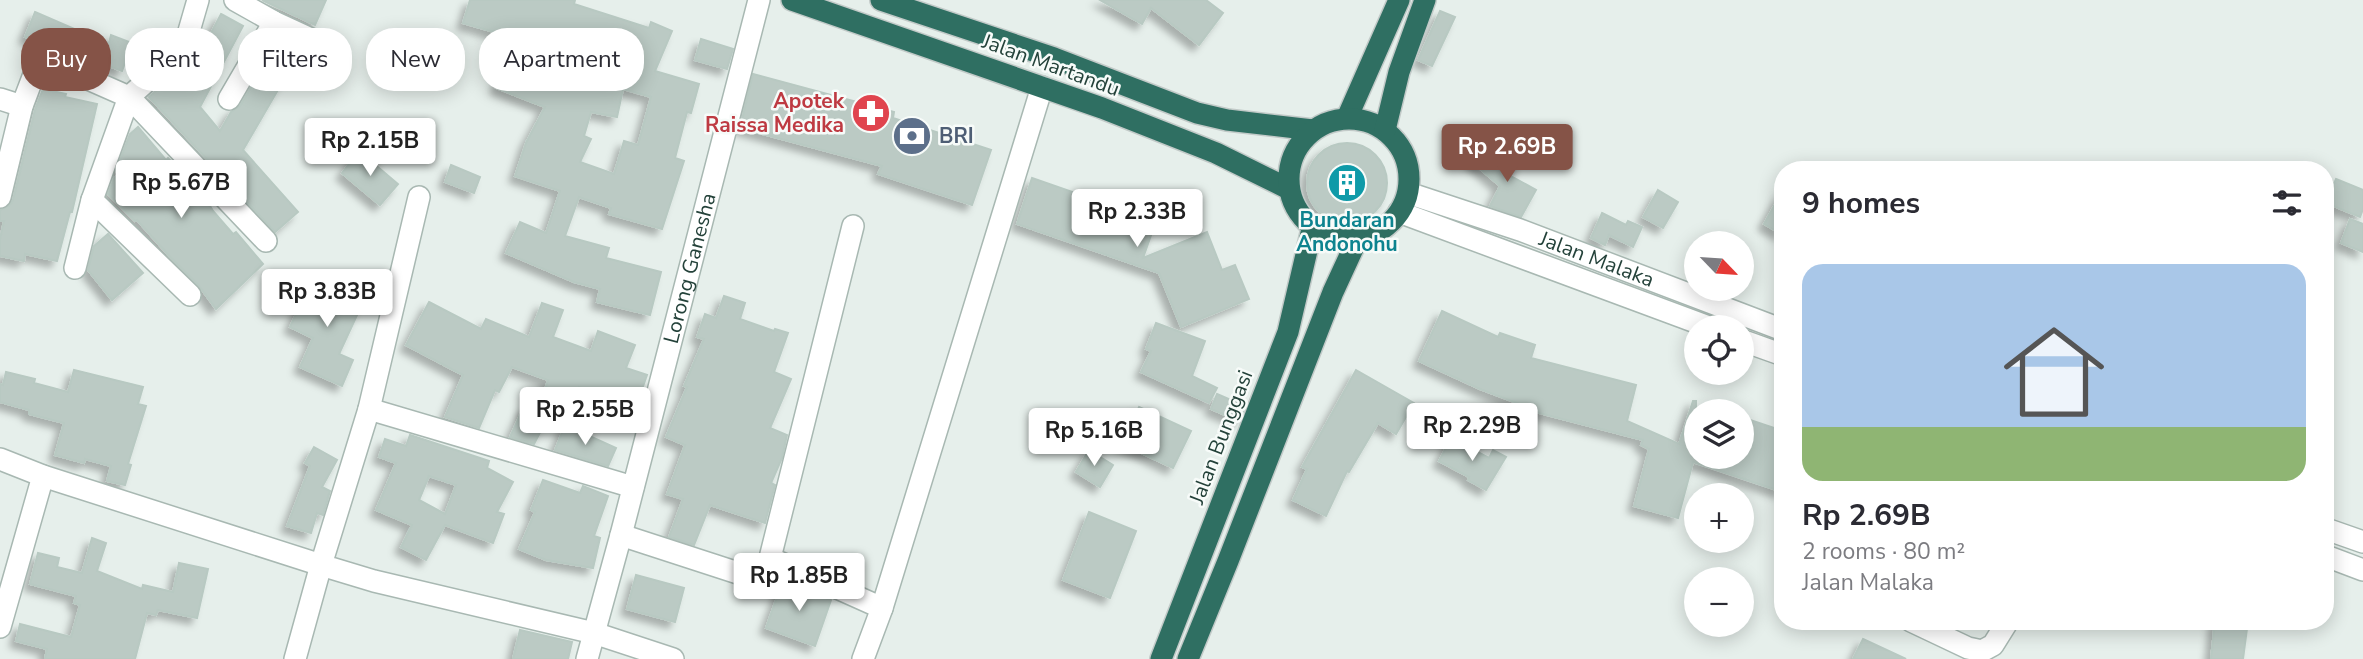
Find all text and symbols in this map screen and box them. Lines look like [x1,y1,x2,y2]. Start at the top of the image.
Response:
street label: Jalan Martandu [978,27,1124,103]
chip: Buy [21,28,111,91]
chip: Rent [125,28,224,91]
chip: Filters [238,28,352,91]
chip: New [366,28,465,91]
chip: Apartment [479,28,644,91]
place label: Apotek Raissa Medika [705,87,845,139]
pharmacy icon: Apotek Raissa Medika [850,92,892,134]
bank icon: BRI [891,115,933,157]
pin: Rp 2.15B [298,118,442,178]
place label: BRI [939,122,974,150]
pin: Rp 2.69B [1435,124,1579,184]
text: Rp 2.15B [321,125,419,156]
text: Rp 2.69B [1458,131,1556,162]
pin: Rp 5.67B [109,160,253,220]
building icon: Bundaran Andonohu [1326,162,1368,204]
text: Rp 5.67B [132,167,230,198]
text: 9 homes [1802,183,1920,224]
icon: filters [2268,184,2306,222]
street label: Lorong Ganesha [657,190,723,347]
pin: Rp 2.33B [1065,190,1209,249]
text: Rp 2.33B [1088,196,1186,227]
place label: Bundaran Andonohu [1296,206,1398,258]
street label: Jalan Malaka [1534,224,1658,294]
north arrow [1684,231,1754,301]
map controls [1684,231,1754,637]
pin: Rp 3.83B [255,270,399,329]
text: Rp 3.83B [278,276,376,307]
icon: home [1991,309,2117,435]
button: locate [1684,315,1754,385]
street label: Jalan Bunggasi [1182,366,1259,509]
pin: Rp 2.55B [513,388,657,447]
text: Rp 2.55B [536,394,634,425]
button: layers [1684,399,1754,469]
pin: Rp 2.29B [1400,404,1544,463]
pin: Rp 5.16B [1022,408,1166,468]
text: Rp 2.29B [1423,410,1521,441]
text: Rp 5.16B [1045,415,1143,446]
button: + [1684,483,1754,553]
text: Rp 2.69B [1802,495,1931,536]
text: 2 rooms · 80 m² [1802,536,1965,567]
pin: Rp 1.85B [727,554,871,613]
text: Rp 1.85B [750,560,848,591]
button: − [1684,567,1754,637]
text: Jalan Malaka [1802,567,1934,598]

